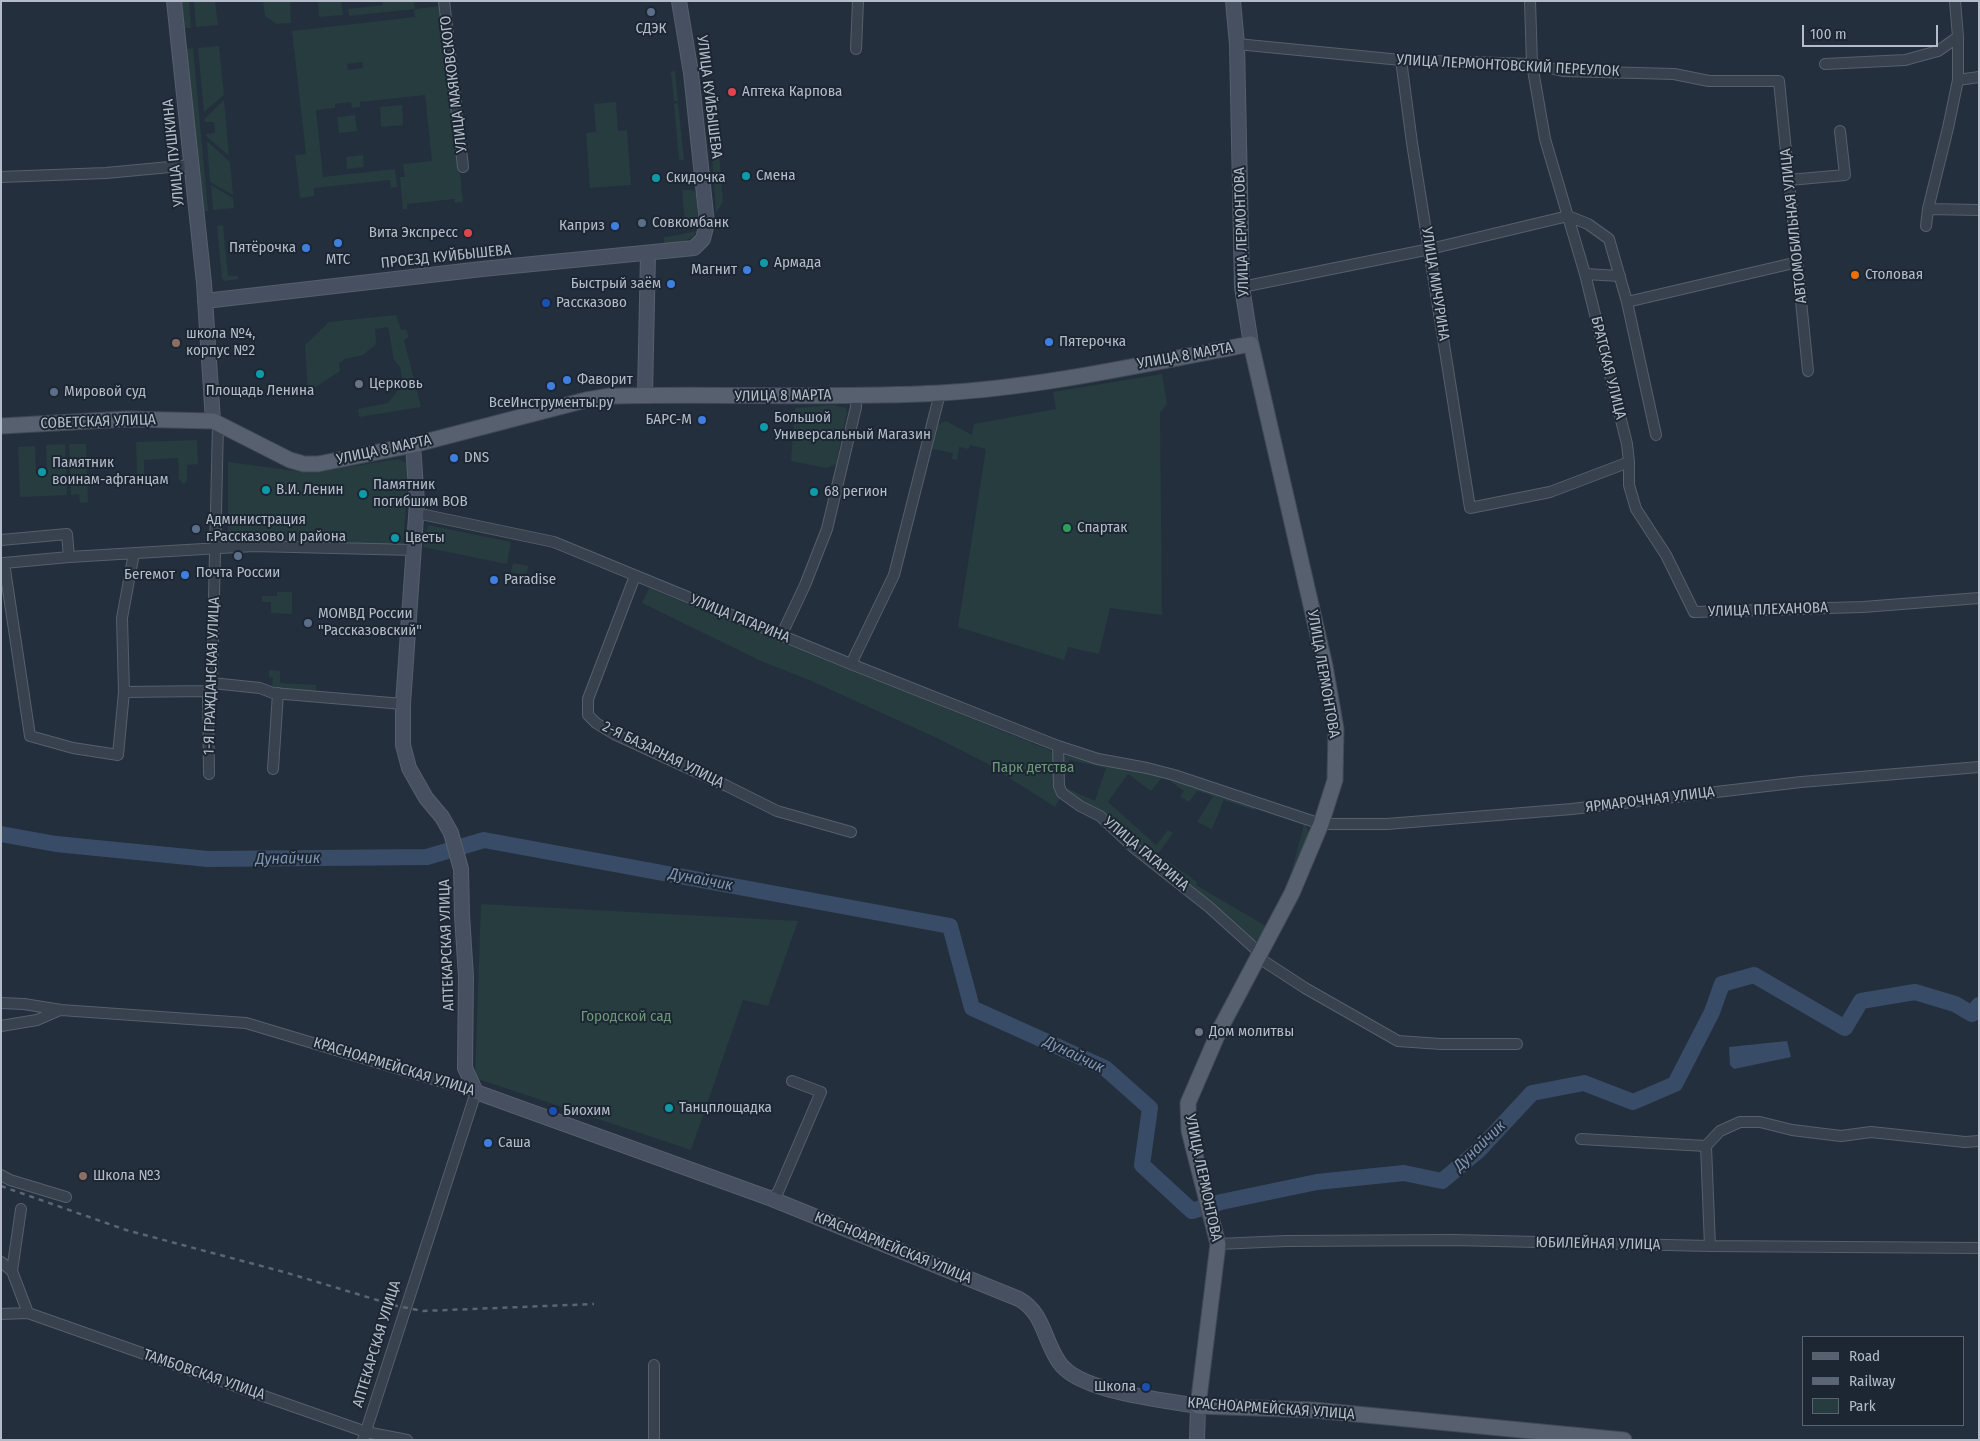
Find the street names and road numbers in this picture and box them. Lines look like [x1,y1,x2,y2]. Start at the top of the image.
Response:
street label: УЛИЦА МАЯКОВСКОГО [437,14,471,154]
street label: УЛИЦА КУЙБЫШЕВА [692,34,726,160]
street label: УЛИЦА ЛЕРМОНТОВСКИЙ ПЕРЕУЛОК [1396,51,1620,81]
street label: УЛИЦА ПУШКИНА [159,98,189,208]
street label: АВТОМОБИЛЬНАЯ УЛИЦА [1777,148,1811,304]
street label: УЛИЦА ЛЕРМОНТОВА [1231,167,1253,297]
street label: УЛИЦА МИЧУРИНА [1417,226,1453,342]
street label: ПРОЕЗД КУЙБЫШЕВА [380,241,512,273]
street label: БРАТСКАЯ УЛИЦА [1587,315,1629,421]
street label: УЛИЦА 8 МАРТА [1136,339,1234,373]
street label: УЛИЦА 8 МАРТА [735,386,831,406]
street label: СОВЕТСКАЯ УЛИЦА [40,411,156,433]
street label: УЛИЦА 8 МАРТА [335,431,433,469]
street label: УЛИЦА ГАГАРИНА [688,591,792,647]
street label: 1-Я ГРАЖДАНСКАЯ УЛИЦА [200,597,224,755]
street label: УЛИЦА ПЛЕХАНОВА [1708,599,1828,621]
street label: УЛИЦА ЛЕРМОНТОВА [1303,609,1343,739]
street label: 2-Я БАЗАРНАЯ УЛИЦА [599,718,727,792]
street label: ЯРМАРОЧНАЯ УЛИЦА [1584,783,1716,817]
street label: УЛИЦА ГАГАРИНА [1100,813,1192,895]
street label: АПТЕКАРСКАЯ УЛИЦА [436,879,458,1011]
street label: КРАСНОАРМЕЙСКАЯ УЛИЦА [311,1034,477,1100]
street label: УЛИЦА ЛЕРМОНТОВА [1181,1113,1225,1243]
street label: КРАСНОАРМЕЙСКАЯ УЛИЦА [812,1208,974,1288]
street label: ЮБИЛЕЙНАЯ УЛИЦА [1535,1234,1661,1254]
street label: АПТЕКАРСКАЯ УЛИЦА [349,1278,405,1410]
street label: ТАМБОВСКАЯ УЛИЦА [141,1346,267,1404]
street label: КРАСНОАРМЕЙСКАЯ УЛИЦА [1187,1394,1355,1424]

